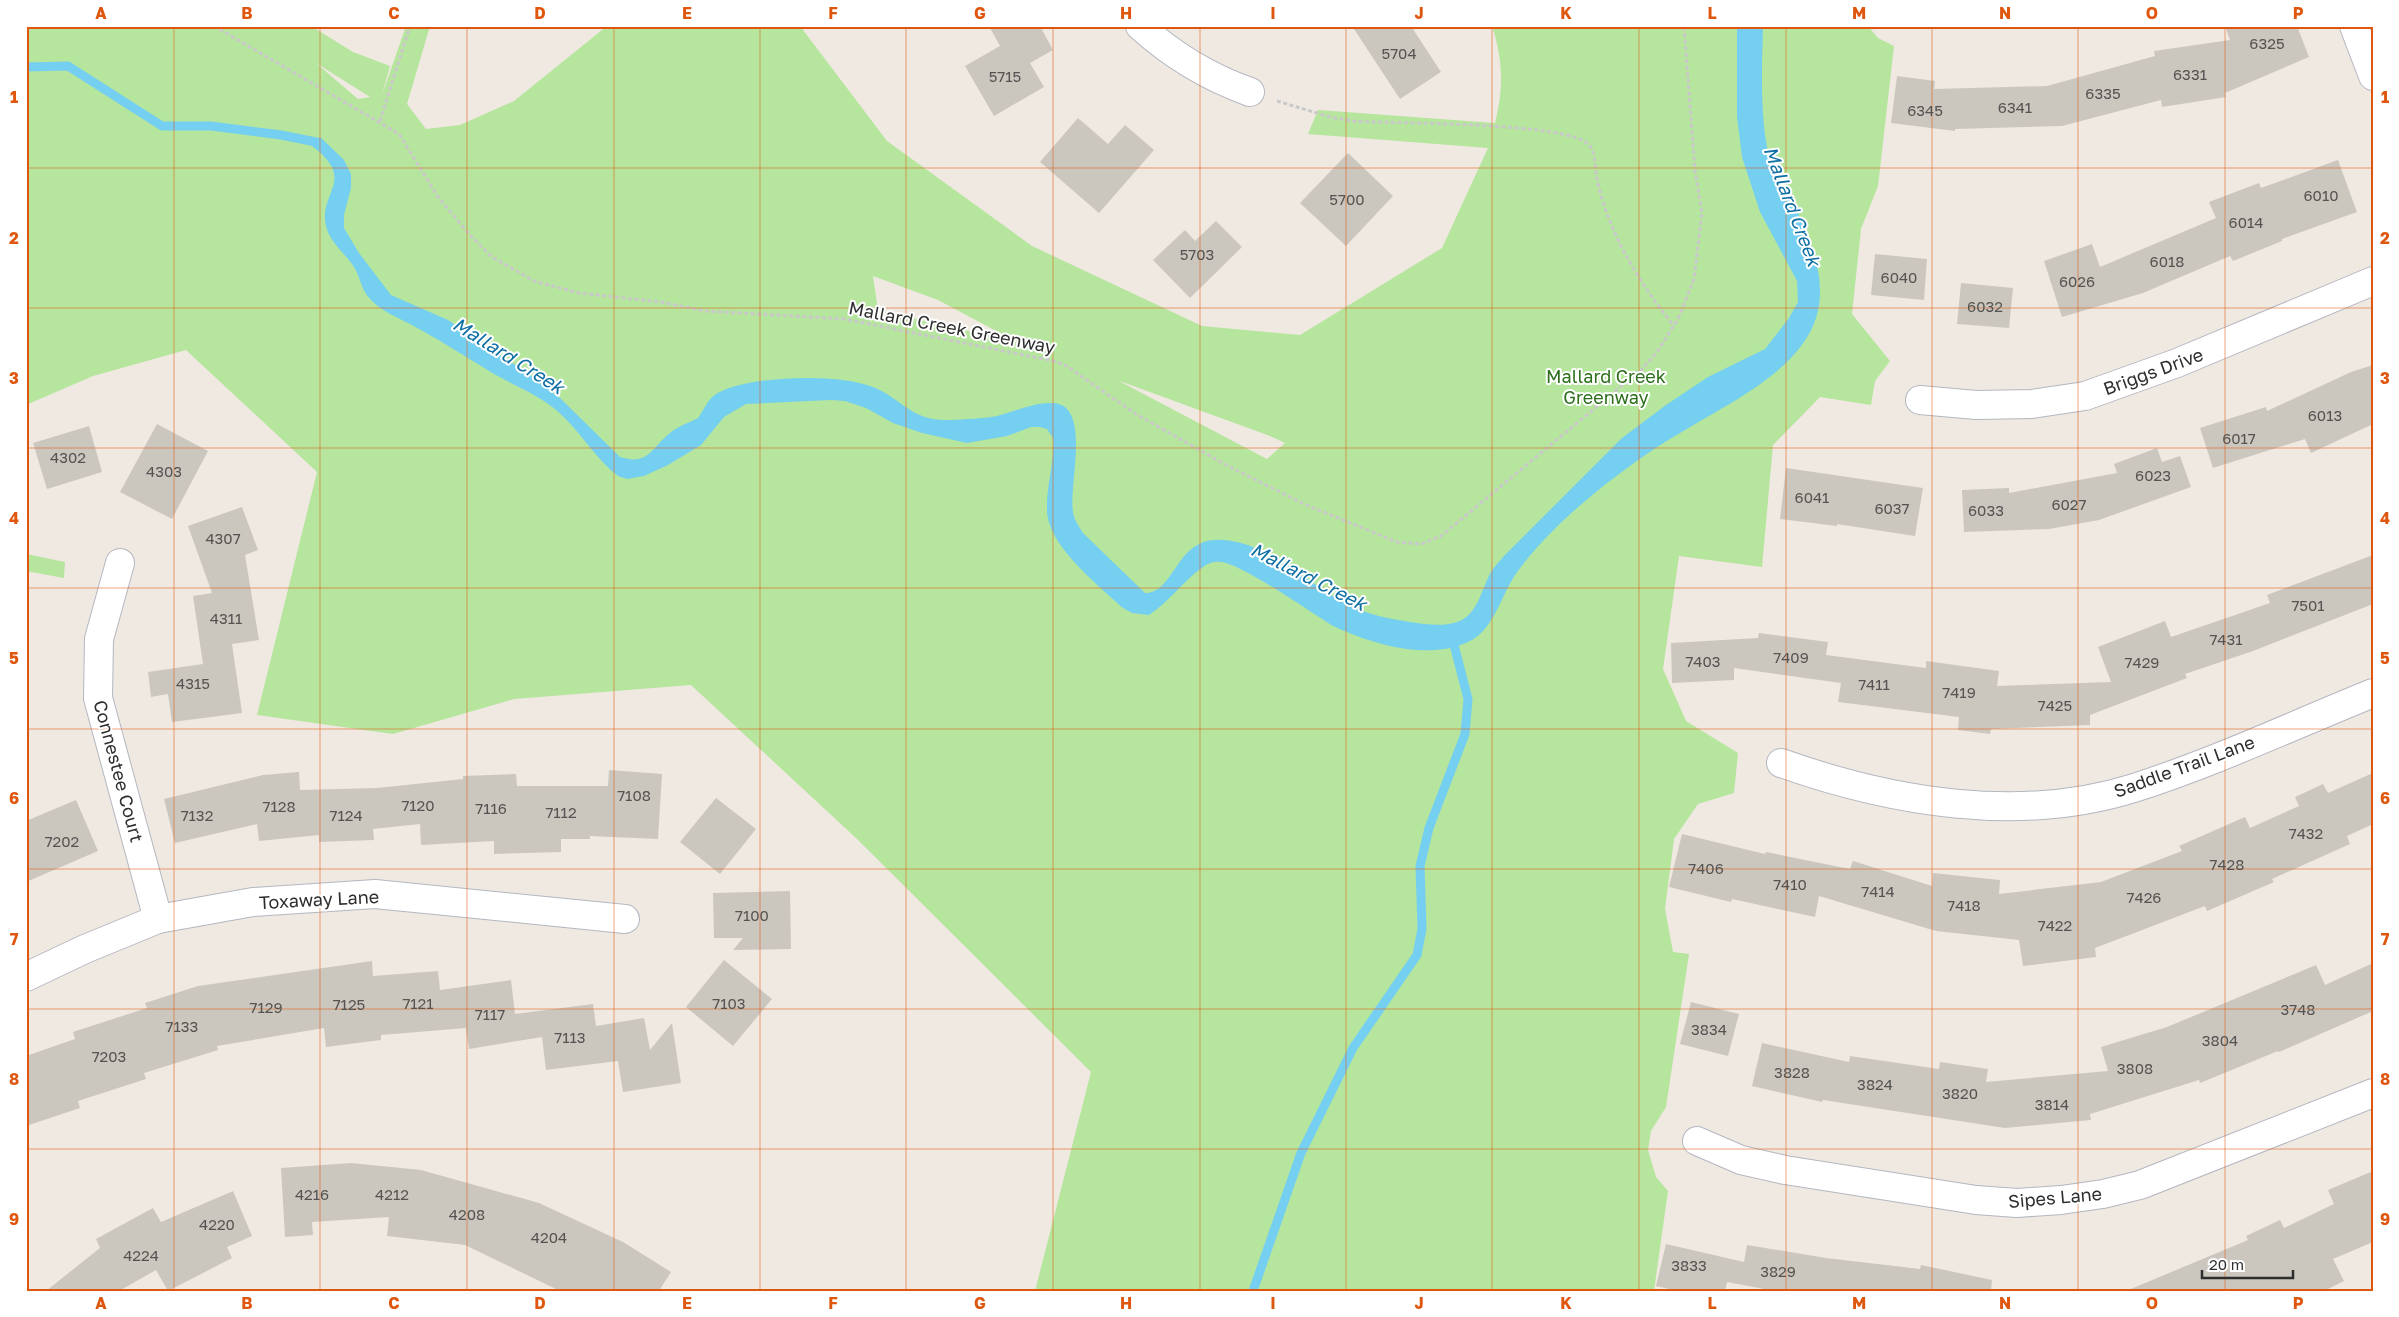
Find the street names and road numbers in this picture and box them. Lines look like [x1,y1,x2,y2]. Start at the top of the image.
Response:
street label: Mallard Creek Greenway [847,296,1057,358]
street label: Briggs Drive [2100,343,2206,399]
street label: Connestee Court [89,698,149,844]
street label: Saddle Trail Lane [2111,730,2257,802]
street label: Toxaway Lane [258,885,380,913]
street label: Sipes Lane [2007,1182,2103,1212]

